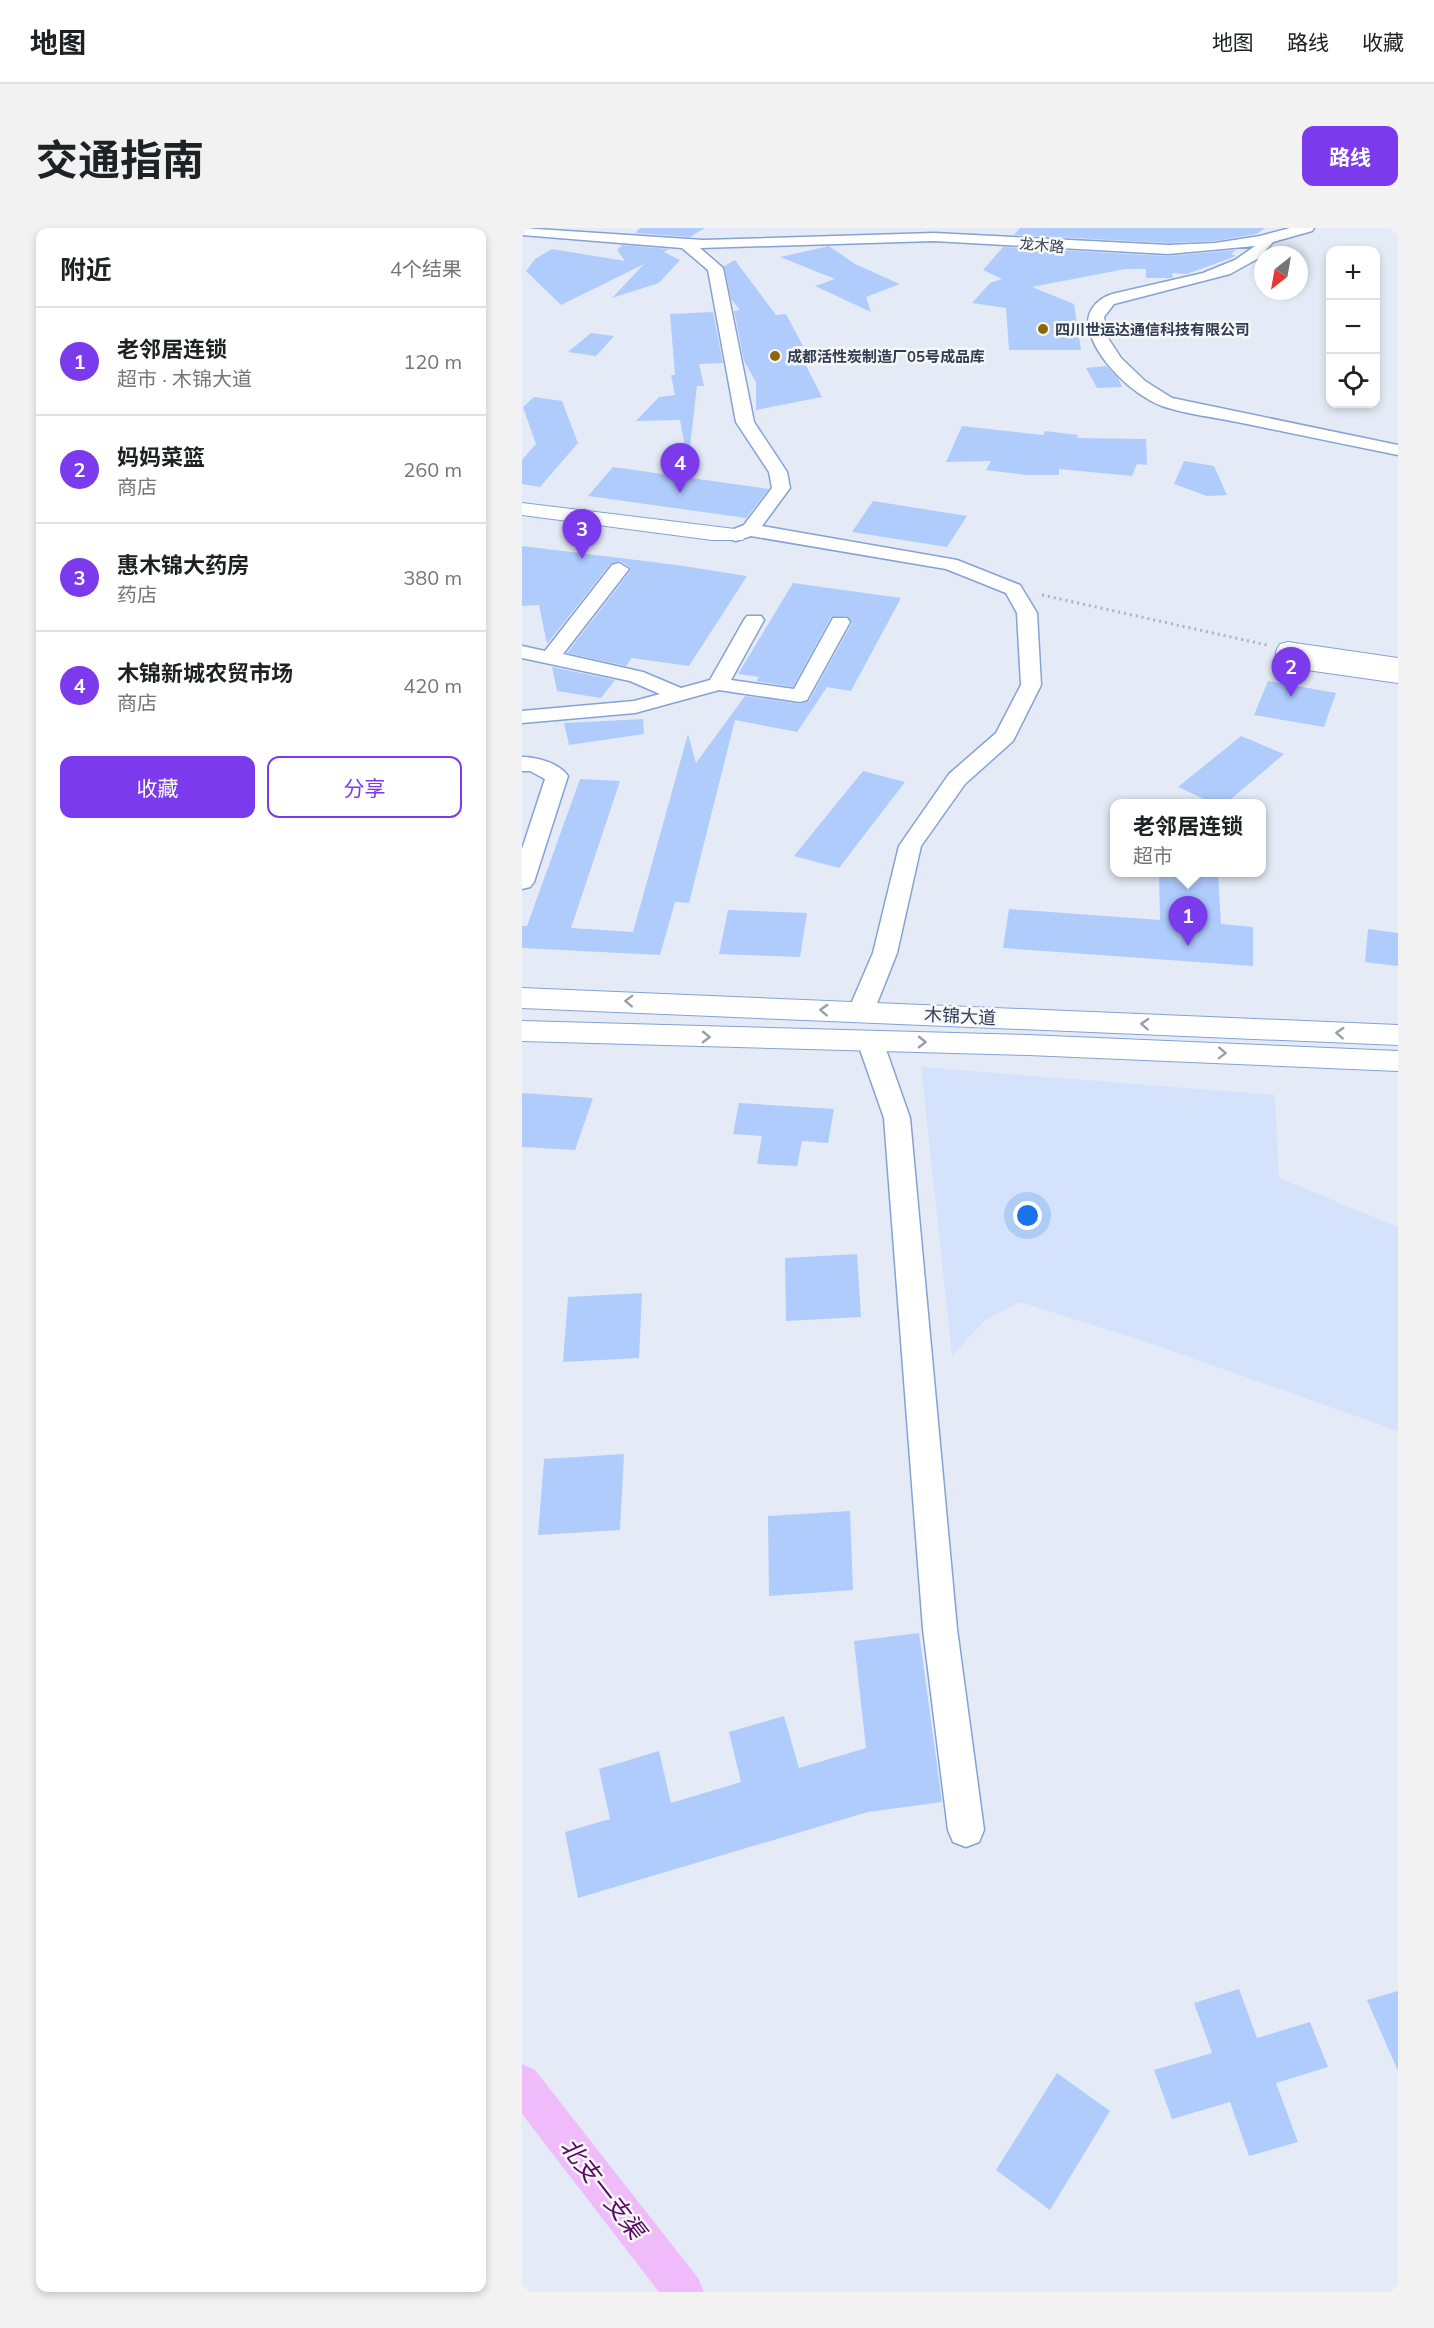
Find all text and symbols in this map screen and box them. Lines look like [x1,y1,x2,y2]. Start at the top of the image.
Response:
text: 地图 [30,25,86,60]
text: 地图 [1212,29,1254,55]
text: 路线 [1287,29,1329,55]
text: 收藏 [1362,29,1404,55]
button: 路线 [1302,126,1398,186]
text: 交通指南 [36,133,204,186]
street label: 龙木路 [1019,234,1065,256]
north arrow [1254,246,1308,300]
map controls [1326,246,1380,408]
button: + [1326,246,1380,300]
text: 附近 [60,253,112,286]
text: 4个结果 [390,256,462,281]
button: − [1326,300,1380,354]
place label: 四川世运达通信科技有限公司 [1055,320,1250,339]
marker: 四川世运达通信科技有限公司 [1036,322,1050,336]
text: 老邻居连锁 [117,335,227,363]
place label: 成都活性炭制造厂05号成品库 [787,347,985,366]
text: 1 [74,349,86,374]
text: 120 m [403,349,462,374]
marker: 成都活性炭制造厂05号成品库 [768,349,782,363]
button: locate [1326,354,1380,408]
text: 超市 · 木锦大道 [117,366,252,391]
text: 妈妈菜篮 [117,443,205,471]
pin: 4 [660,444,700,493]
text: 2 [74,457,86,482]
text: 260 m [403,457,462,482]
text: 商店 [117,474,157,499]
pin: 3 [562,510,602,559]
text: 惠木锦大药房 [117,551,249,579]
text: 3 [74,565,86,590]
text: 380 m [403,565,462,590]
text: 药店 [117,582,157,607]
pin: 2 [1272,648,1310,697]
text: 木锦新城农贸市场 [117,659,293,687]
text: 4 [74,673,86,698]
text: 420 m [403,673,462,698]
text: 商店 [117,690,157,715]
button: 收藏 [60,756,255,818]
button: 分享 [267,756,462,818]
popup [1110,799,1266,877]
text: 老邻居连锁 [1133,812,1243,840]
text: 超市 [1133,843,1173,868]
pin: 1 [1168,896,1208,946]
one-way arrow [625,995,634,1008]
one-way arrow [820,1003,829,1016]
street label: 木锦大道 [923,1003,997,1029]
one-way arrow [1140,1017,1149,1030]
one-way arrow [1335,1026,1344,1039]
one-way arrow [702,1030,711,1043]
one-way arrow [918,1036,927,1048]
one-way arrow [1218,1047,1227,1059]
your location [1013,1201,1042,1230]
water label: 北支一支渠 [554,2131,654,2247]

